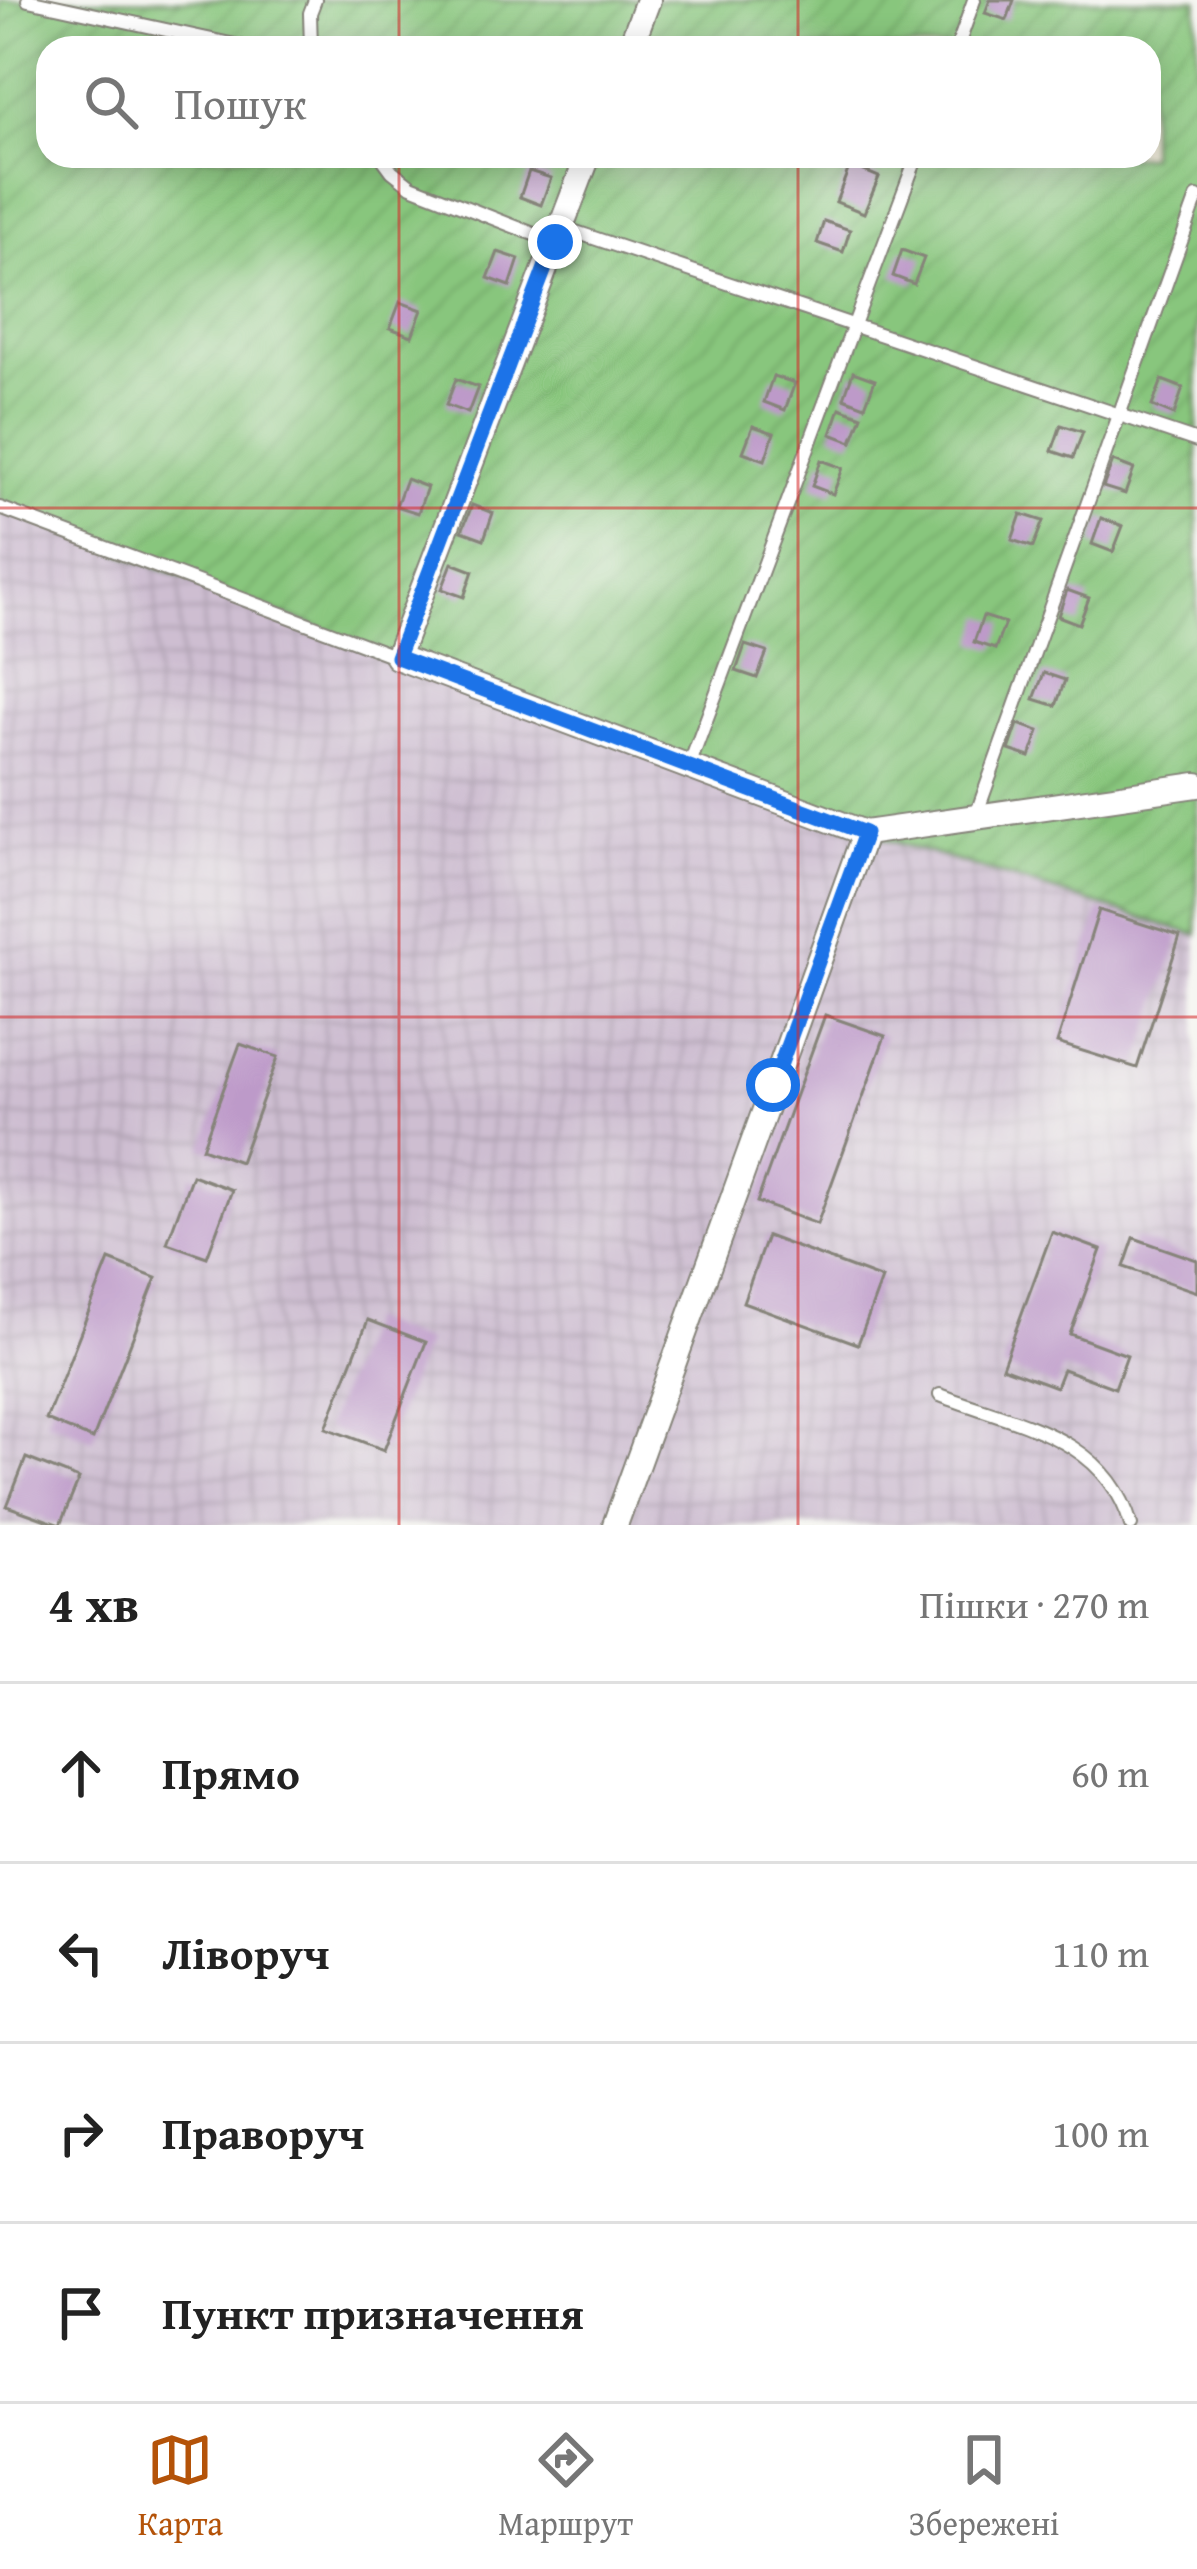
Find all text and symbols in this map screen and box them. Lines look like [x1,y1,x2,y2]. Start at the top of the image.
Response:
search box [36,36,1161,168]
icon: search [78,69,144,135]
text: Пошук [174,70,307,135]
route end [528,215,582,269]
route start [746,1058,800,1112]
text: 4 хв [48,1566,139,1641]
text: Пішки · 270 m [919,1575,1149,1632]
icon: ahead [48,1740,114,1806]
text: Прямо [162,1740,300,1805]
text: 60 m [1071,1744,1149,1801]
icon: left [48,1920,114,1986]
text: Ліворуч [162,1920,330,1985]
text: 110 m [1052,1924,1149,1981]
icon: right [48,2100,114,2166]
text: Праворуч [162,2100,364,2165]
text: 100 m [1052,2104,1149,2161]
icon: arrive [48,2280,114,2346]
text: Пункт призначення [162,2280,584,2345]
tab: Карта [138,2427,223,2547]
tab: Маршрут [498,2427,633,2547]
tab: Збережені [909,2427,1059,2547]

